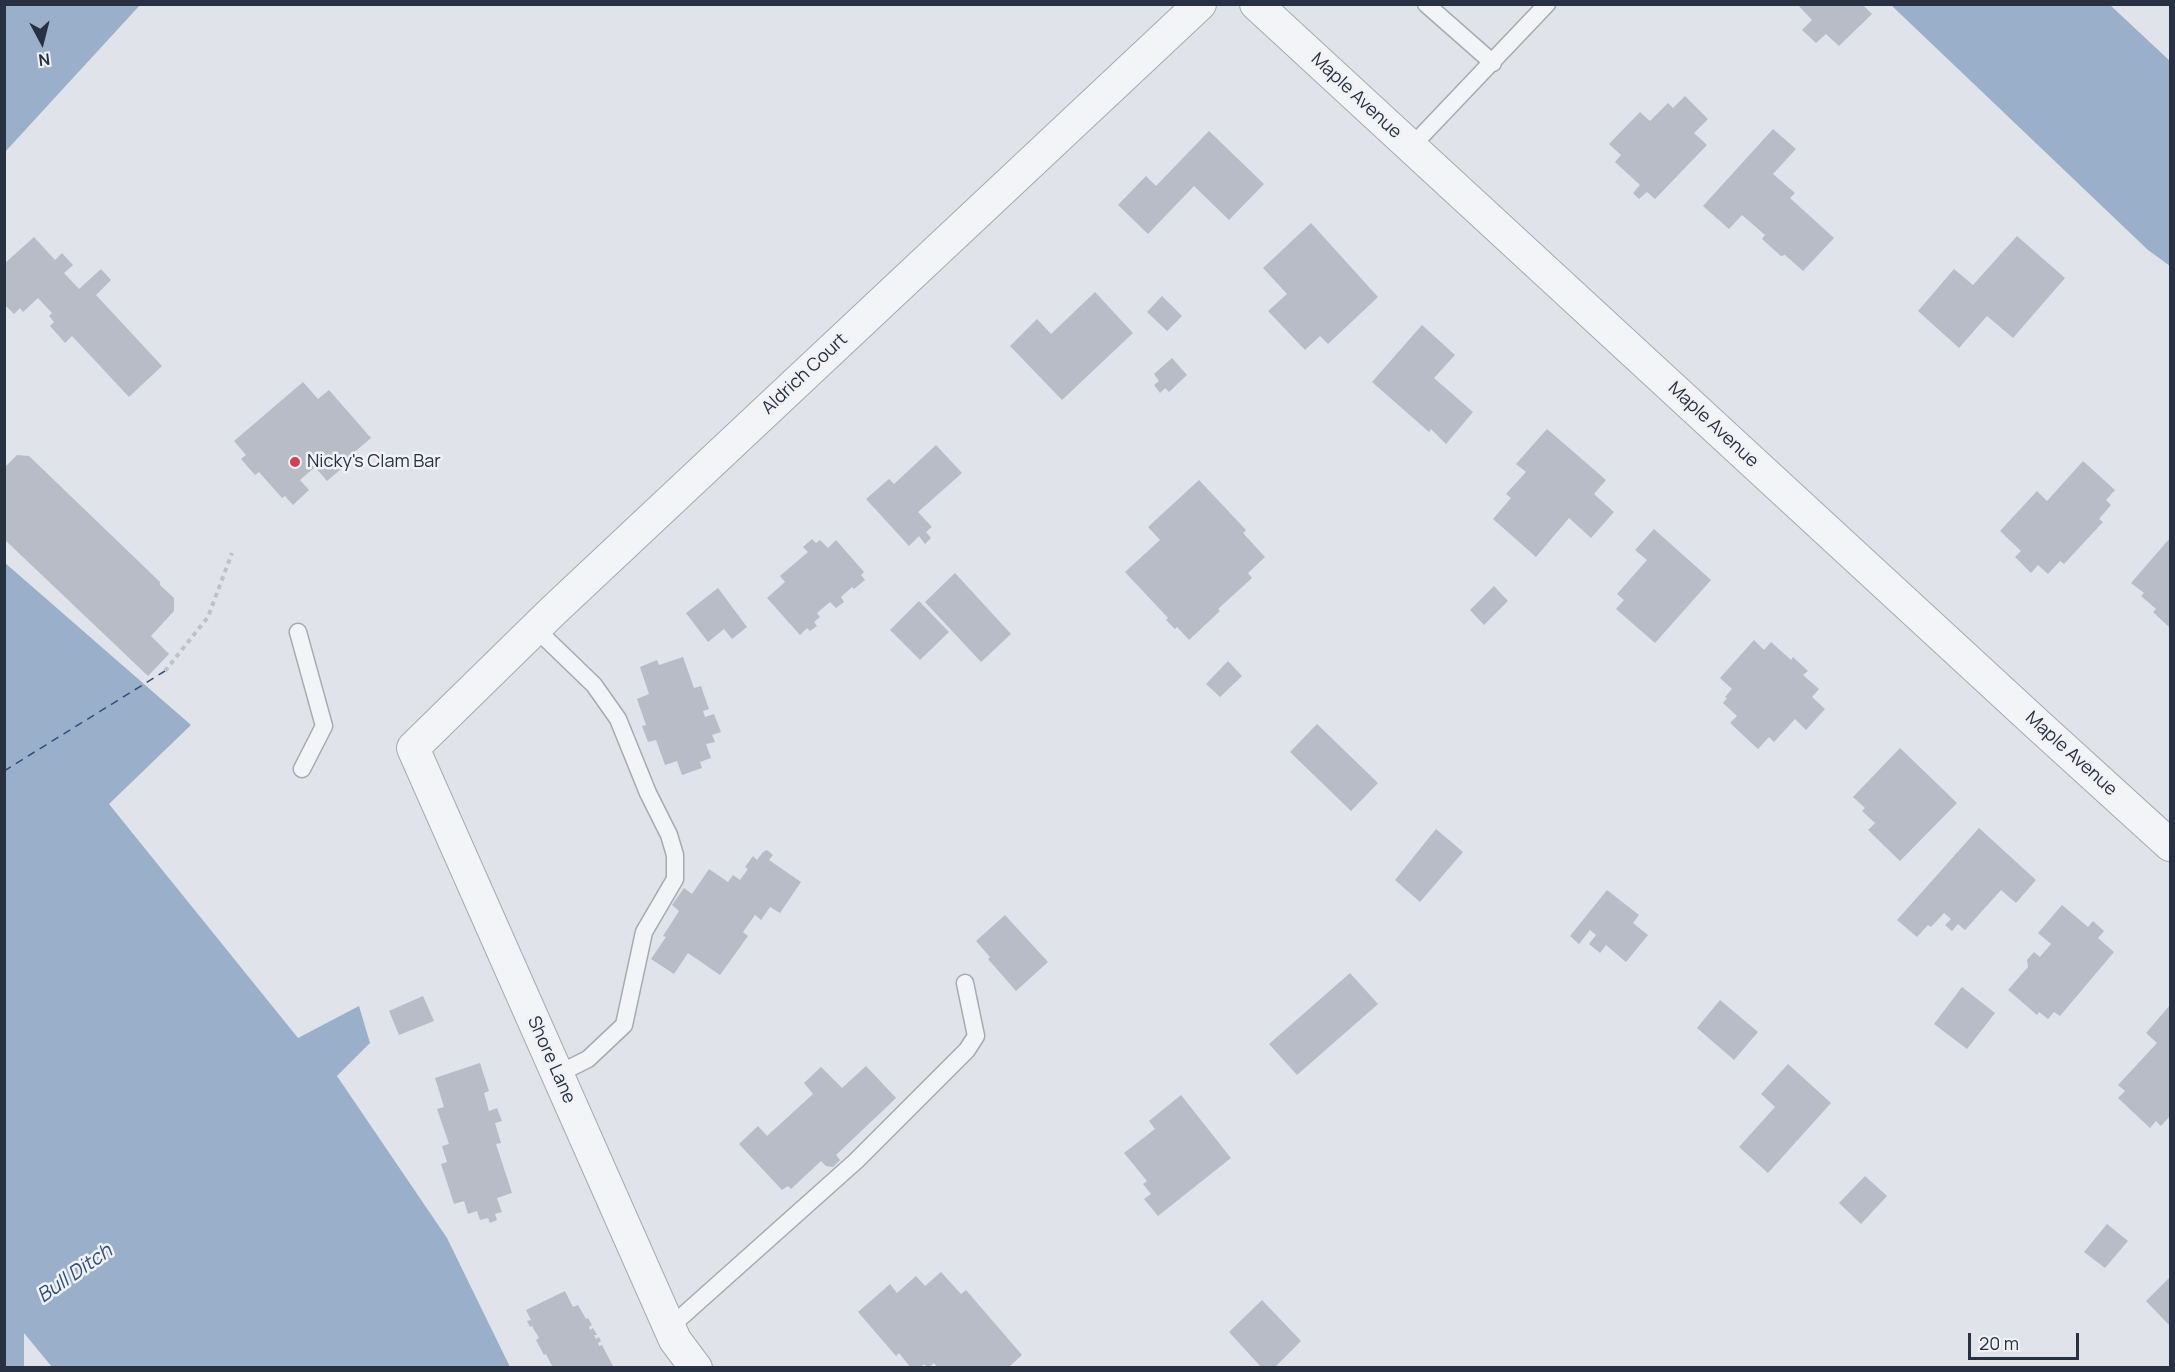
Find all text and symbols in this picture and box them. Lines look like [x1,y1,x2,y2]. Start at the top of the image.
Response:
north arrow [12,12,72,72]
text: N [37,48,51,71]
street label: Maple Avenue [1306,49,1406,143]
street label: Aldrich Court [758,329,852,419]
street label: Maple Avenue [1663,378,1763,472]
place label: Nicky's Clam Bar [307,451,441,473]
marker: Nicky's Clam Bar [288,455,302,469]
street label: Maple Avenue [2021,707,2121,801]
street label: Shore Lane [522,1013,580,1107]
water label: Bull Ditch [33,1239,117,1309]
scale bar [1971,1321,2082,1359]
text: 20 m [1979,1331,2019,1355]

